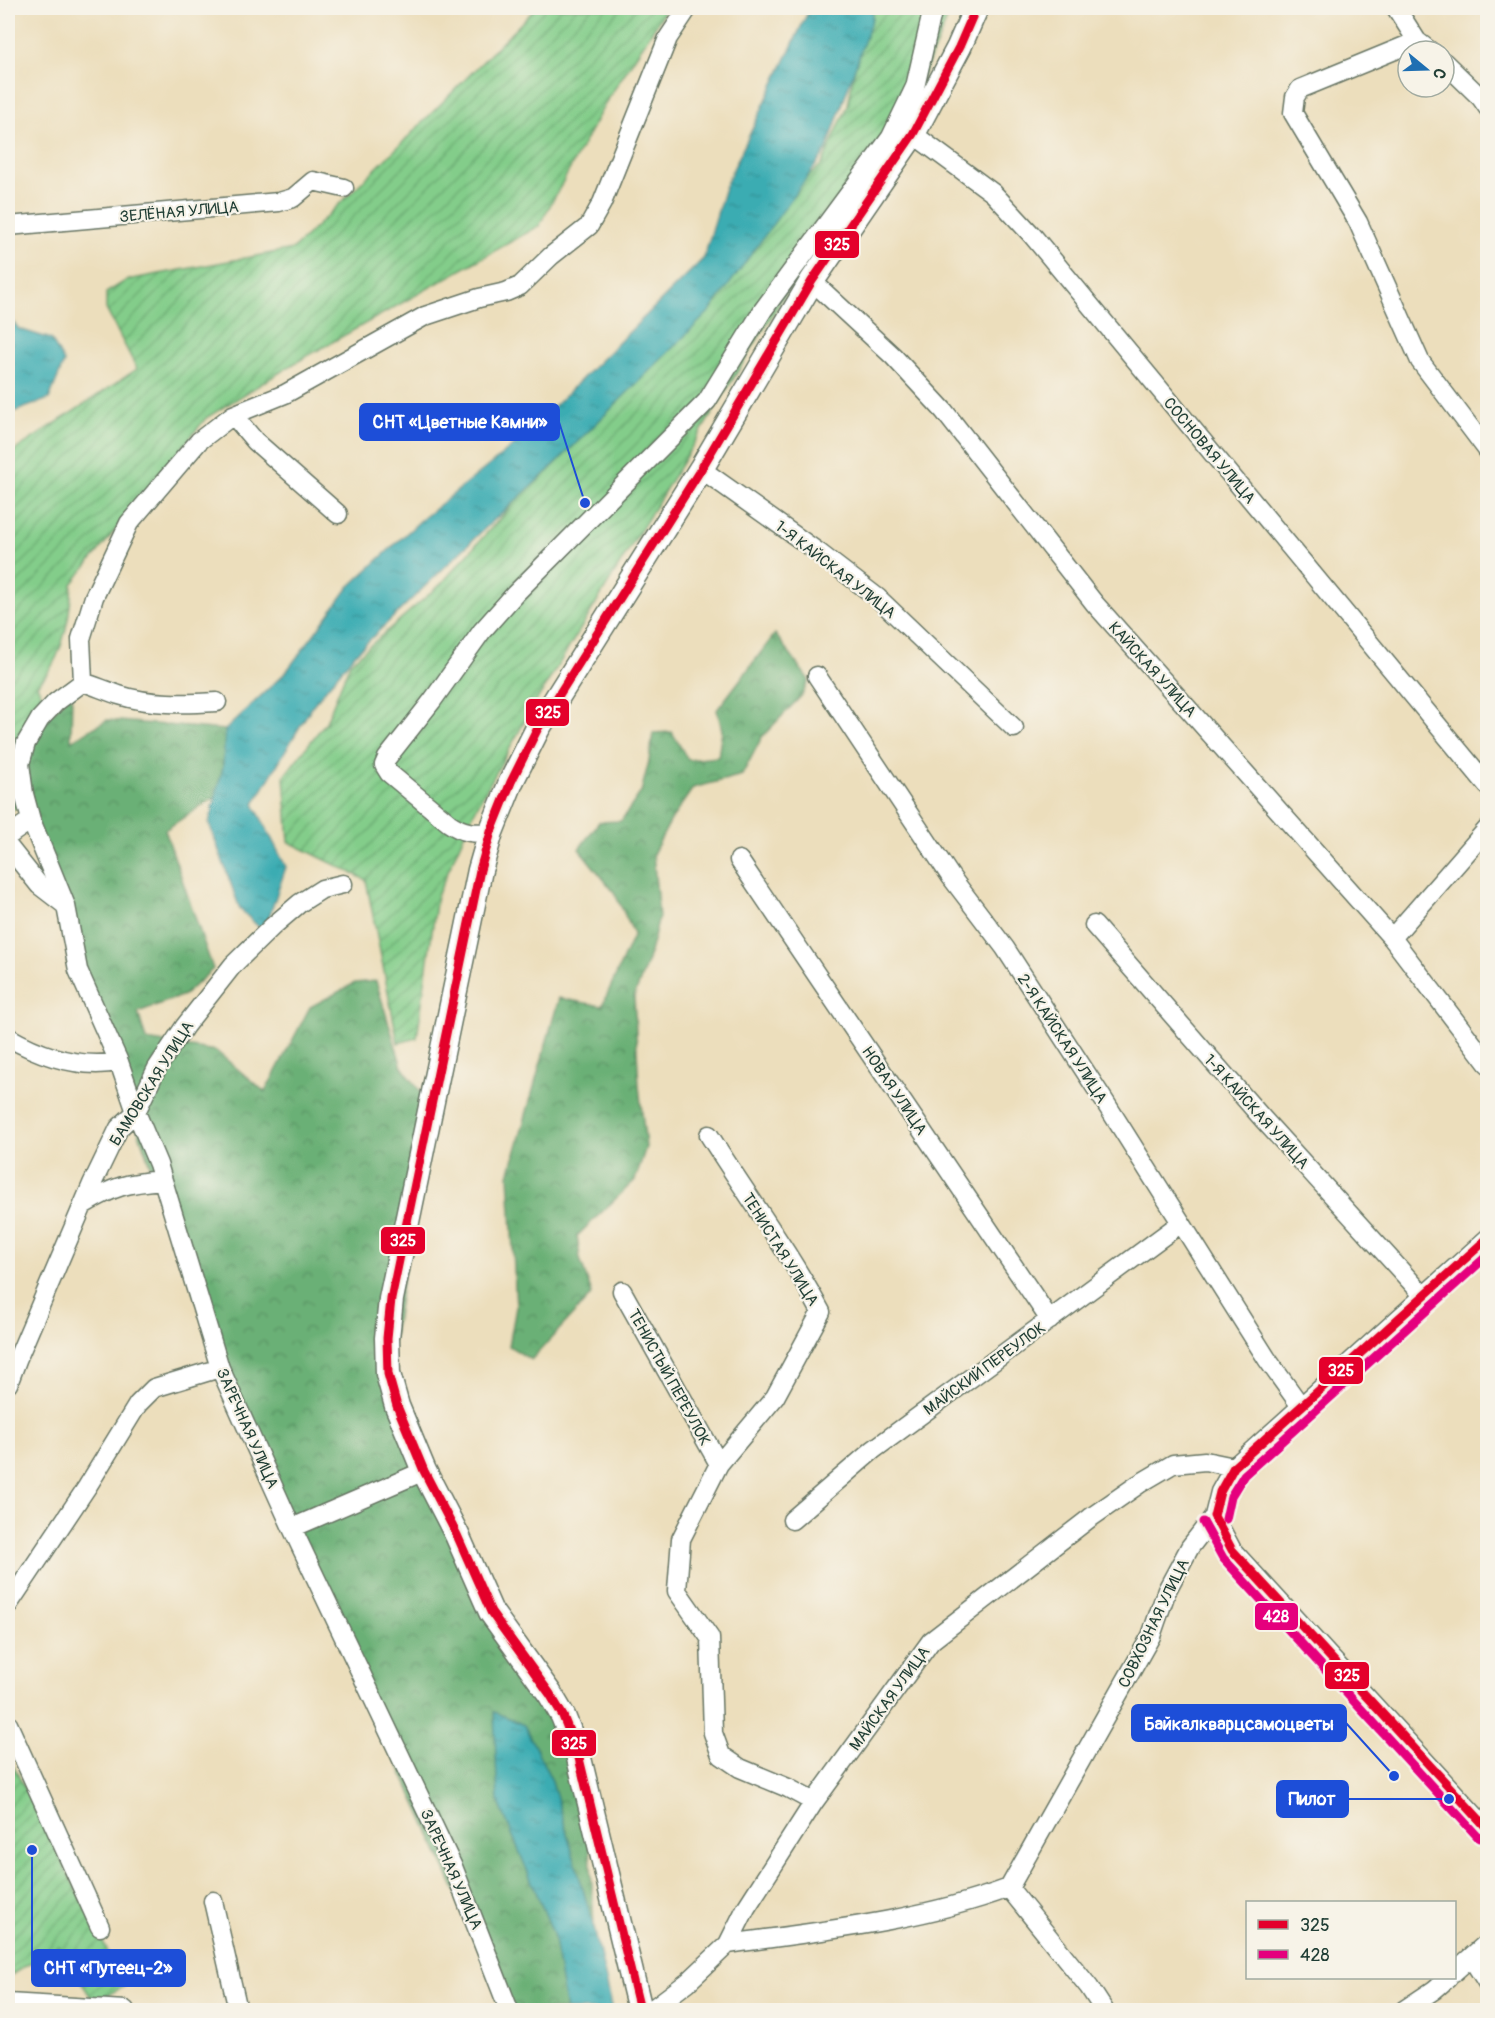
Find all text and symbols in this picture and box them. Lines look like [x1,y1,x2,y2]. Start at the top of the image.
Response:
north arrow [1396,39,1456,99]
text: С [1428,66,1450,82]
street label: ЗЕЛЁНАЯ УЛИЦА [119,197,240,227]
line badge: 325 [814,230,860,259]
text: 325 [824,235,851,255]
street label: СОСНОВАЯ УЛИЦА [1159,393,1260,508]
callout: СНТ «Цветные Камни» [360,404,559,440]
text: СНТ «Цветные Камни» [373,411,548,434]
street label: 1-Я КАЙСКАЯ УЛИЦА [771,516,900,623]
street label: КАЙСКАЯ УЛИЦА [1104,618,1200,722]
line badge: 325 [525,698,570,727]
text: 325 [535,703,562,723]
street label: 2-Я КАЙСКАЯ УЛИЦА [1013,970,1112,1107]
street label: БАМОВСКАЯ УЛИЦА [105,1017,198,1150]
street label: НОВАЯ УЛИЦА [857,1042,931,1139]
street label: 1-Я КАЙСКАЯ УЛИЦА [1199,1050,1313,1173]
street label: ТЕНИСТАЯ УЛИЦА [737,1189,823,1310]
line badge: 325 [380,1226,426,1255]
text: 325 [390,1231,417,1251]
street label: ТЕНИСТЫЙ ПЕРЕУЛОК [623,1306,715,1449]
street label: МАЙСКИЙ ПЕРЕУЛОК [920,1318,1050,1420]
line badge: 325 [1318,1356,1364,1385]
text: 325 [1328,1361,1355,1381]
street label: ЗАРЕЧНАЯ УЛИЦА [212,1365,283,1492]
street label: СОВХОЗНАЯ УЛИЦА [1114,1556,1194,1691]
line badge: 428 [1254,1602,1299,1631]
text: 428 [1263,1607,1289,1627]
street label: МАЙСКАЯ УЛИЦА [845,1642,934,1755]
line badge: 325 [1324,1661,1370,1690]
text: 325 [1334,1666,1361,1686]
callout: Байкалкварцсамоцветы [1132,1705,1346,1741]
text: Байкалкварцсамоцветы [1144,1713,1334,1736]
line badge: 325 [551,1729,597,1757]
text: 325 [561,1734,588,1754]
callout: Пилот [1277,1781,1348,1817]
text: Пилот [1289,1788,1336,1811]
street label: ЗАРЕЧНАЯ УЛИЦА [416,1806,487,1933]
legend [1246,1901,1456,1979]
text: 325 [1300,1914,1330,1937]
text: 428 [1300,1944,1330,1967]
callout: СНТ «Путеец-2» [32,1950,185,1986]
text: СНТ «Путеец-2» [44,1957,173,1980]

